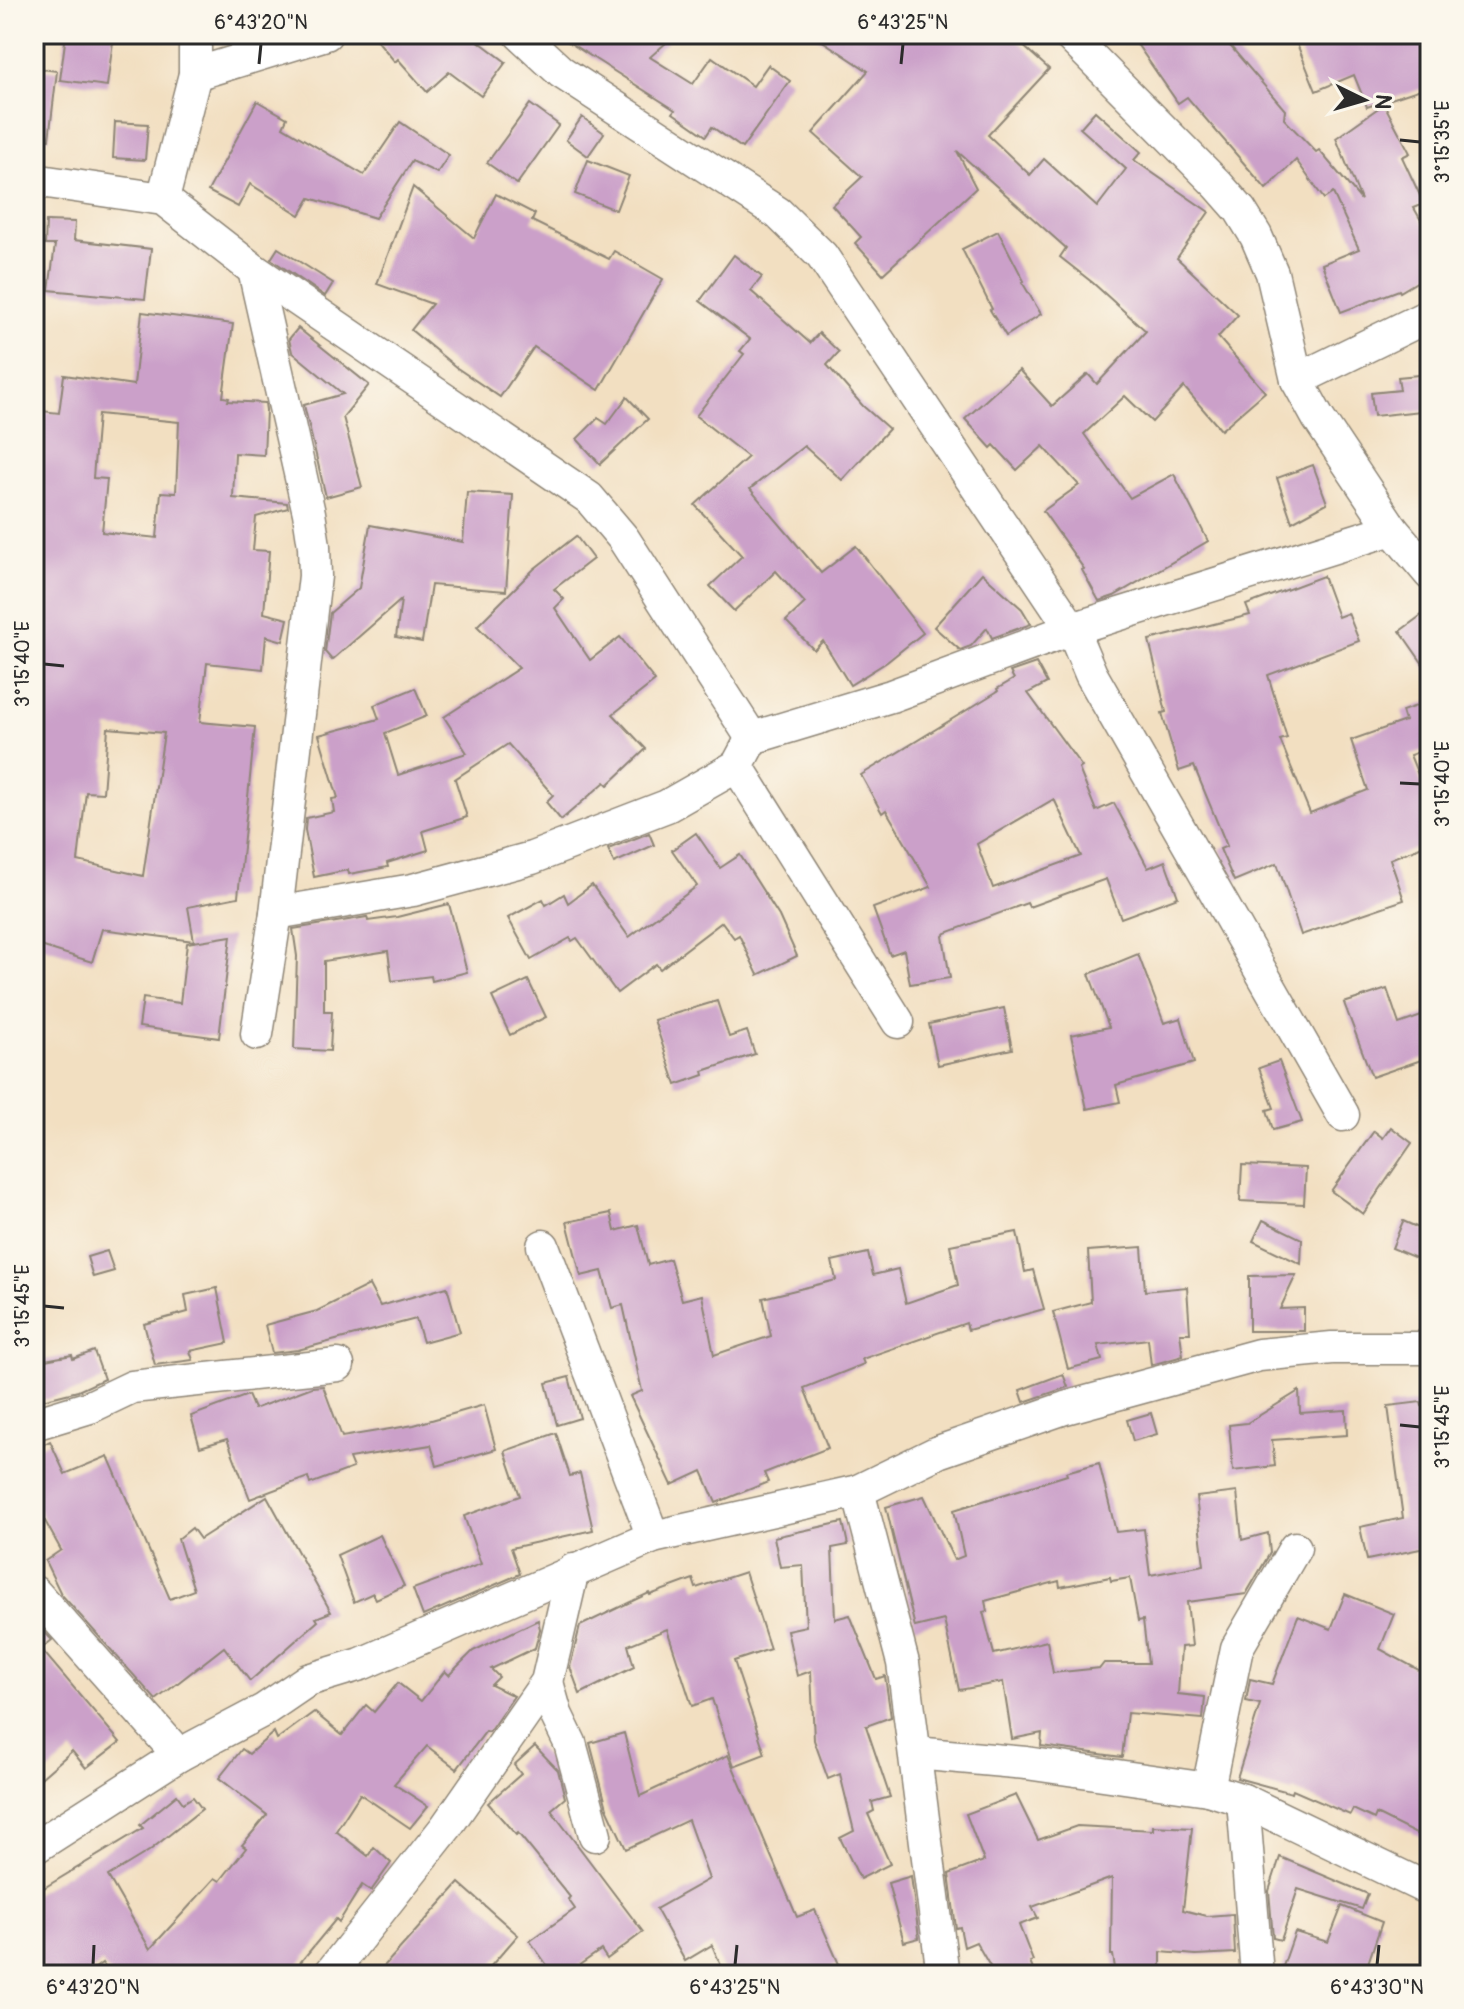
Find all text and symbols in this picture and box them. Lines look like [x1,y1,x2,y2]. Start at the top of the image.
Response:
text: 6°43'20"N [214,10,308,35]
text: 6°43'25"N [858,10,948,35]
north arrow [1324,60,1404,140]
text: N [1368,93,1398,110]
text: 3°15'35"E [1430,100,1455,184]
text: 3°15'40"E [10,621,35,707]
text: 3°15'40"E [1430,741,1455,827]
text: 3°15'45"E [10,1264,35,1348]
text: 3°15'45"E [1430,1385,1455,1469]
text: 6°43'20"N [46,1975,140,2000]
text: 6°43'25"N [690,1975,780,2000]
text: 6°43'30"N [1330,1975,1424,2000]

